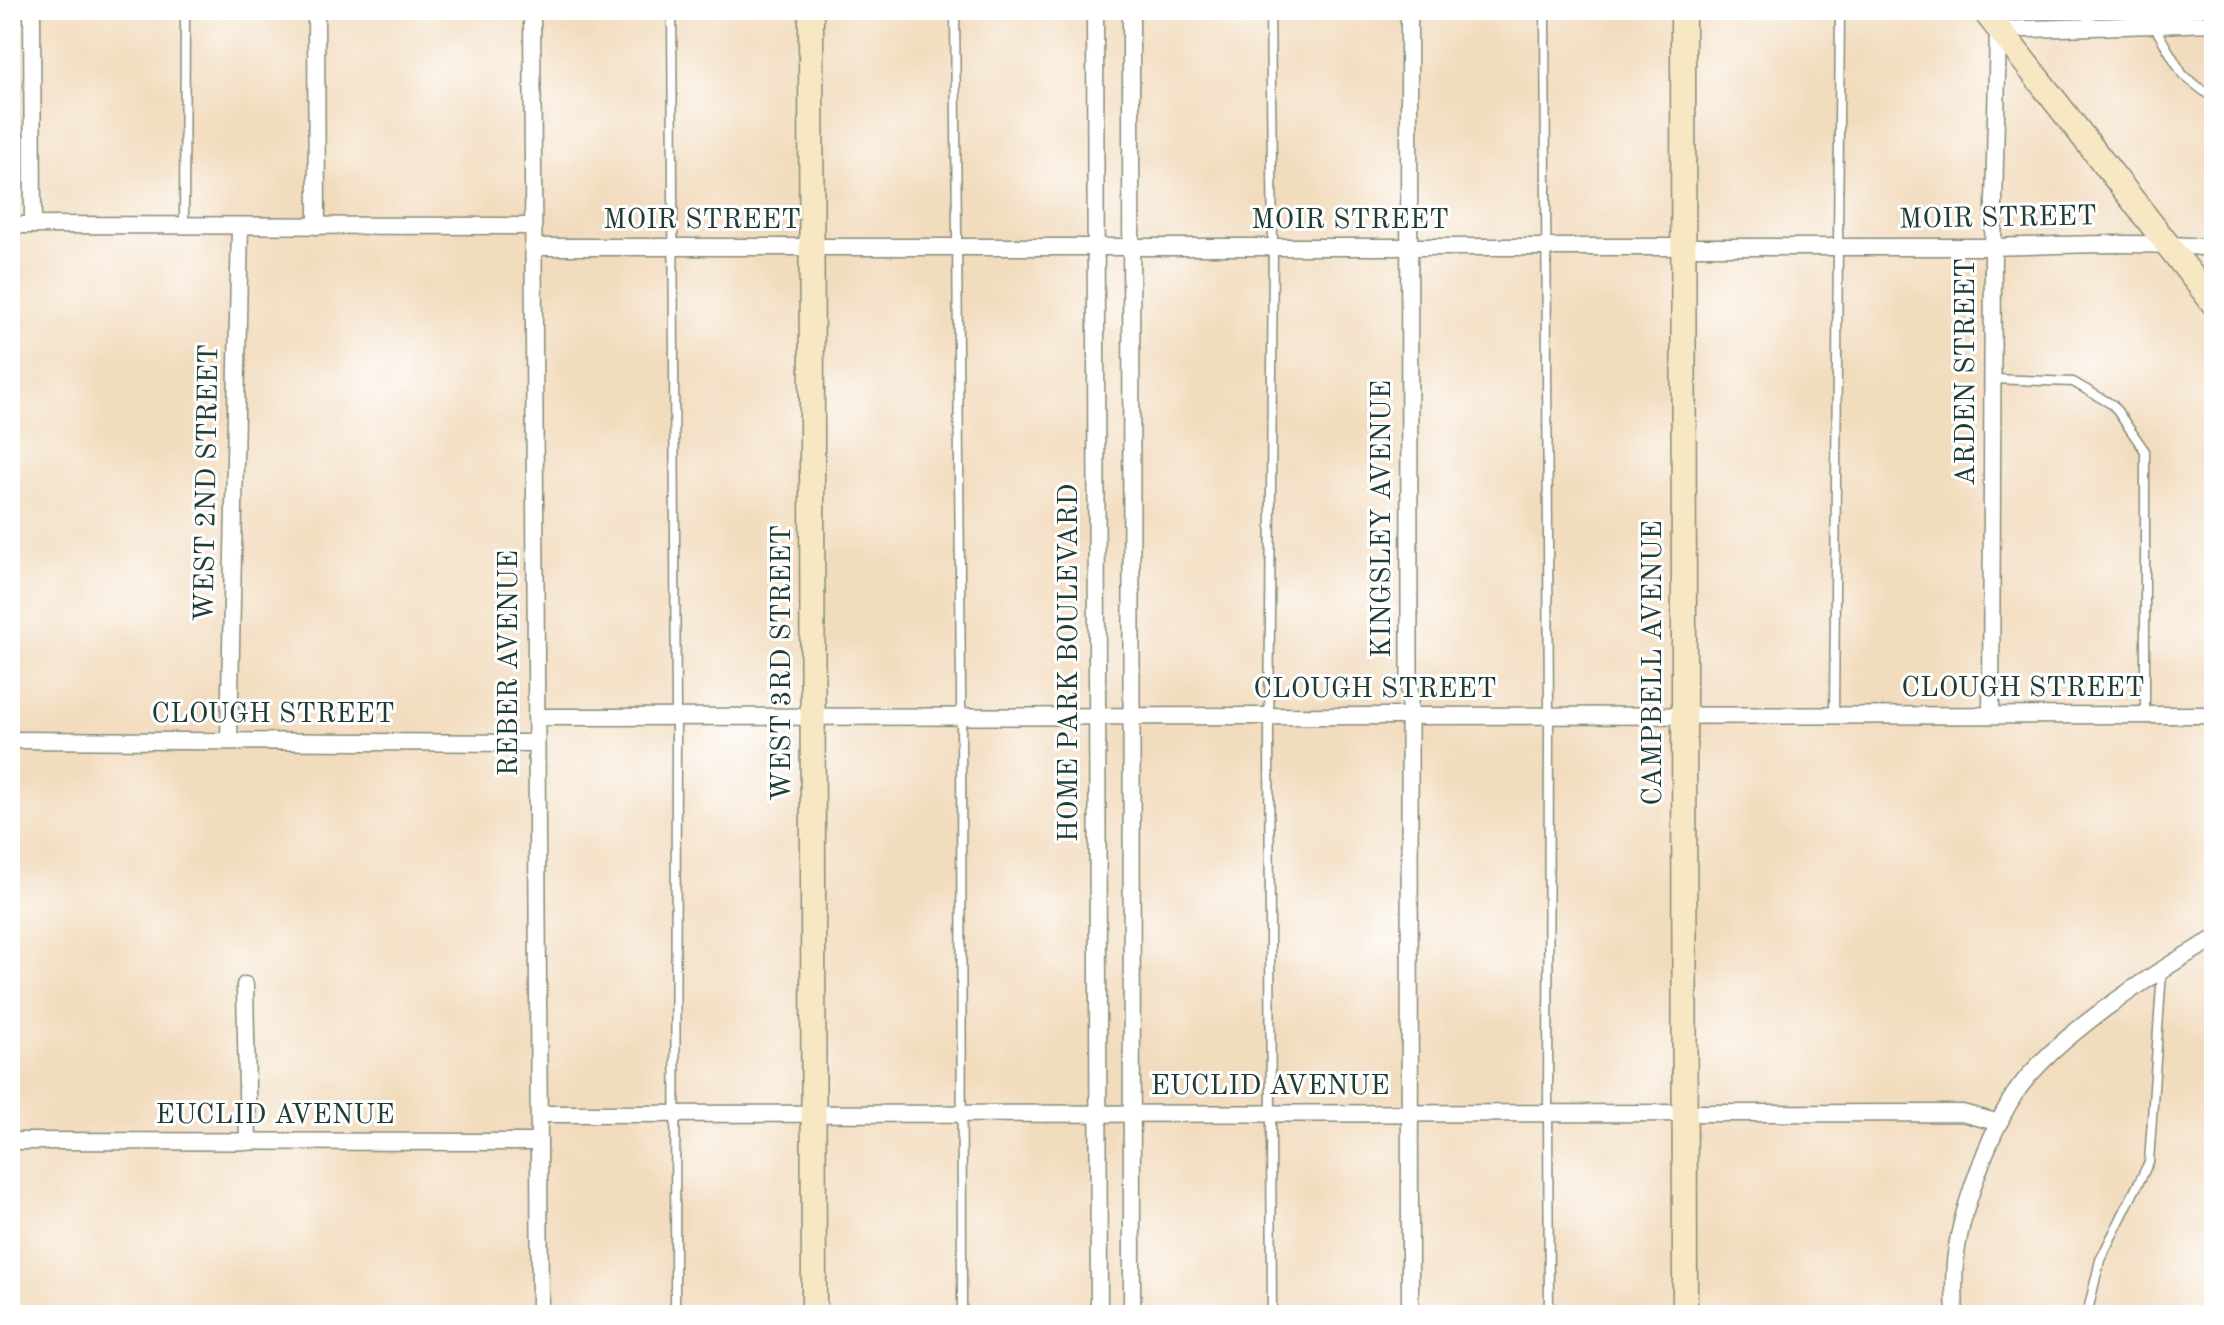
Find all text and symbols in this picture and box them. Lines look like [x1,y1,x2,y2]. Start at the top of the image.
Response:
street label: MOIR STREET [1899,203,2097,235]
street label: MOIR STREET [603,207,801,235]
street label: MOIR STREET [1251,207,1449,235]
street label: ARDEN STREET [1953,258,1981,486]
street label: WEST 2ND STREET [192,344,224,622]
street label: KINGSLEY AVENUE [1369,380,1397,658]
street label: HOME PARK BOULEVARD [1056,484,1084,842]
street label: CAMPBELL AVENUE [1640,520,1668,806]
street label: WEST 3RD STREET [769,525,797,801]
street label: REBER AVENUE [496,550,524,776]
street label: CLOUGH STREET [1901,675,2145,703]
street label: CLOUGH STREET [1253,676,1497,704]
street label: CLOUGH STREET [151,701,395,729]
street label: EUCLID AVENUE [1150,1073,1390,1101]
street label: EUCLID AVENUE [155,1102,395,1130]

